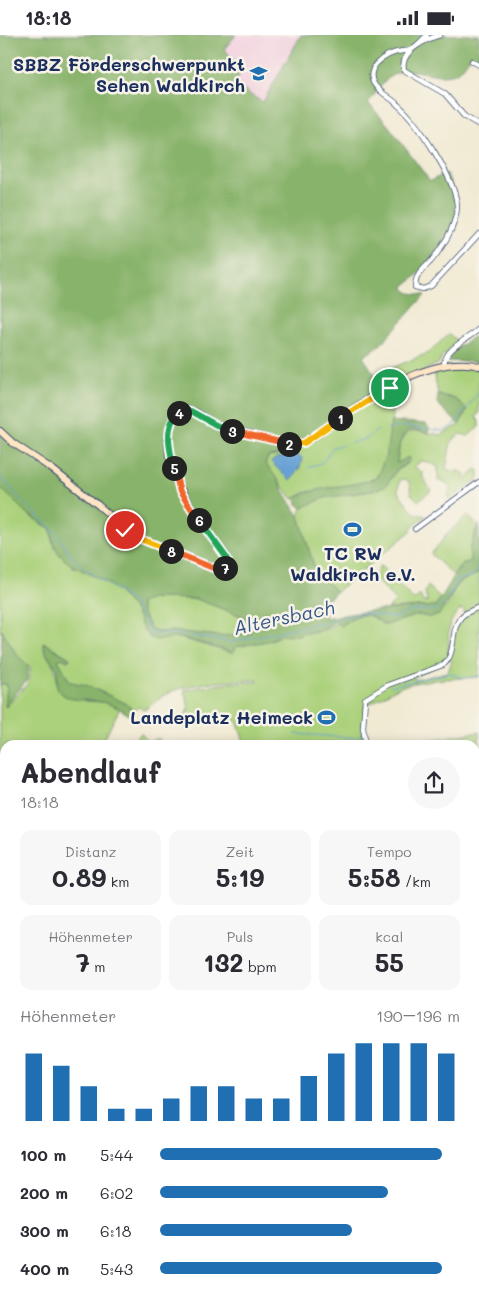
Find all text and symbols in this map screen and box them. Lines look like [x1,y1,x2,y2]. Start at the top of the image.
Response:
text: 18:18 [25,5,71,30]
place label: SBBZ Förderschwerpunkt Sehen Waldkirch [13,52,245,97]
school or university icon: SBBZ Förderschwerpunkt Sehen Waldkirch [249,64,269,84]
pin [369,367,411,409]
icon: arrive [376,374,404,402]
pin: 4 [166,401,192,425]
text: 4 [175,404,184,423]
pin: 1 [328,405,352,431]
text: 1 [337,409,344,428]
pin: 3 [220,419,244,443]
text: 3 [228,422,237,441]
pin: 2 [276,431,302,457]
text: 2 [286,435,293,454]
pin: 5 [162,455,186,481]
text: 5 [170,459,179,478]
pin: 6 [186,507,212,533]
pin [104,509,146,551]
text: 6 [195,511,204,530]
icon: check [111,516,139,544]
sports icon: TC RW Waldkirch e.V. [343,520,363,540]
pin: 8 [158,539,184,563]
place label: TC RW Waldkirch e.V. [290,541,416,586]
text: 8 [167,542,176,561]
pin: 7 [212,555,238,581]
text: 7 [222,559,229,578]
water label: Altersbach [231,594,337,640]
place label: Landeplatz Heimeck [130,705,313,729]
sports icon: Landeplatz Heimeck [317,707,337,727]
text: Abendlauf [20,754,161,790]
button: share [408,757,460,809]
text: 18:18 [20,791,59,812]
text: Distanz [65,842,116,861]
text: Zeit [226,842,254,861]
text: Tempo [367,842,412,861]
text: 0.89 [52,861,106,893]
text: 5:19 [216,861,264,893]
text: 5:58 [348,861,400,893]
text: km [106,872,129,891]
text: /km [400,872,431,891]
text: Höhenmeter [49,927,133,946]
text: Puls [227,927,253,946]
text: kcal [375,927,403,946]
text: 7 [76,946,90,978]
text: 132 [203,946,243,978]
text: 55 [375,946,404,978]
text: m [90,957,105,976]
text: bpm [243,957,277,976]
text: Höhenmeter [20,1005,116,1026]
text: 190–196 m [376,1005,460,1026]
text: 100 m [20,1144,66,1165]
text: 5:44 [100,1144,133,1165]
text: 200 m [20,1182,68,1203]
text: 6:02 [100,1182,133,1203]
text: 300 m [20,1220,69,1241]
text: 6:18 [100,1220,131,1241]
text: 400 m [20,1258,69,1279]
text: 5:43 [100,1258,133,1279]

